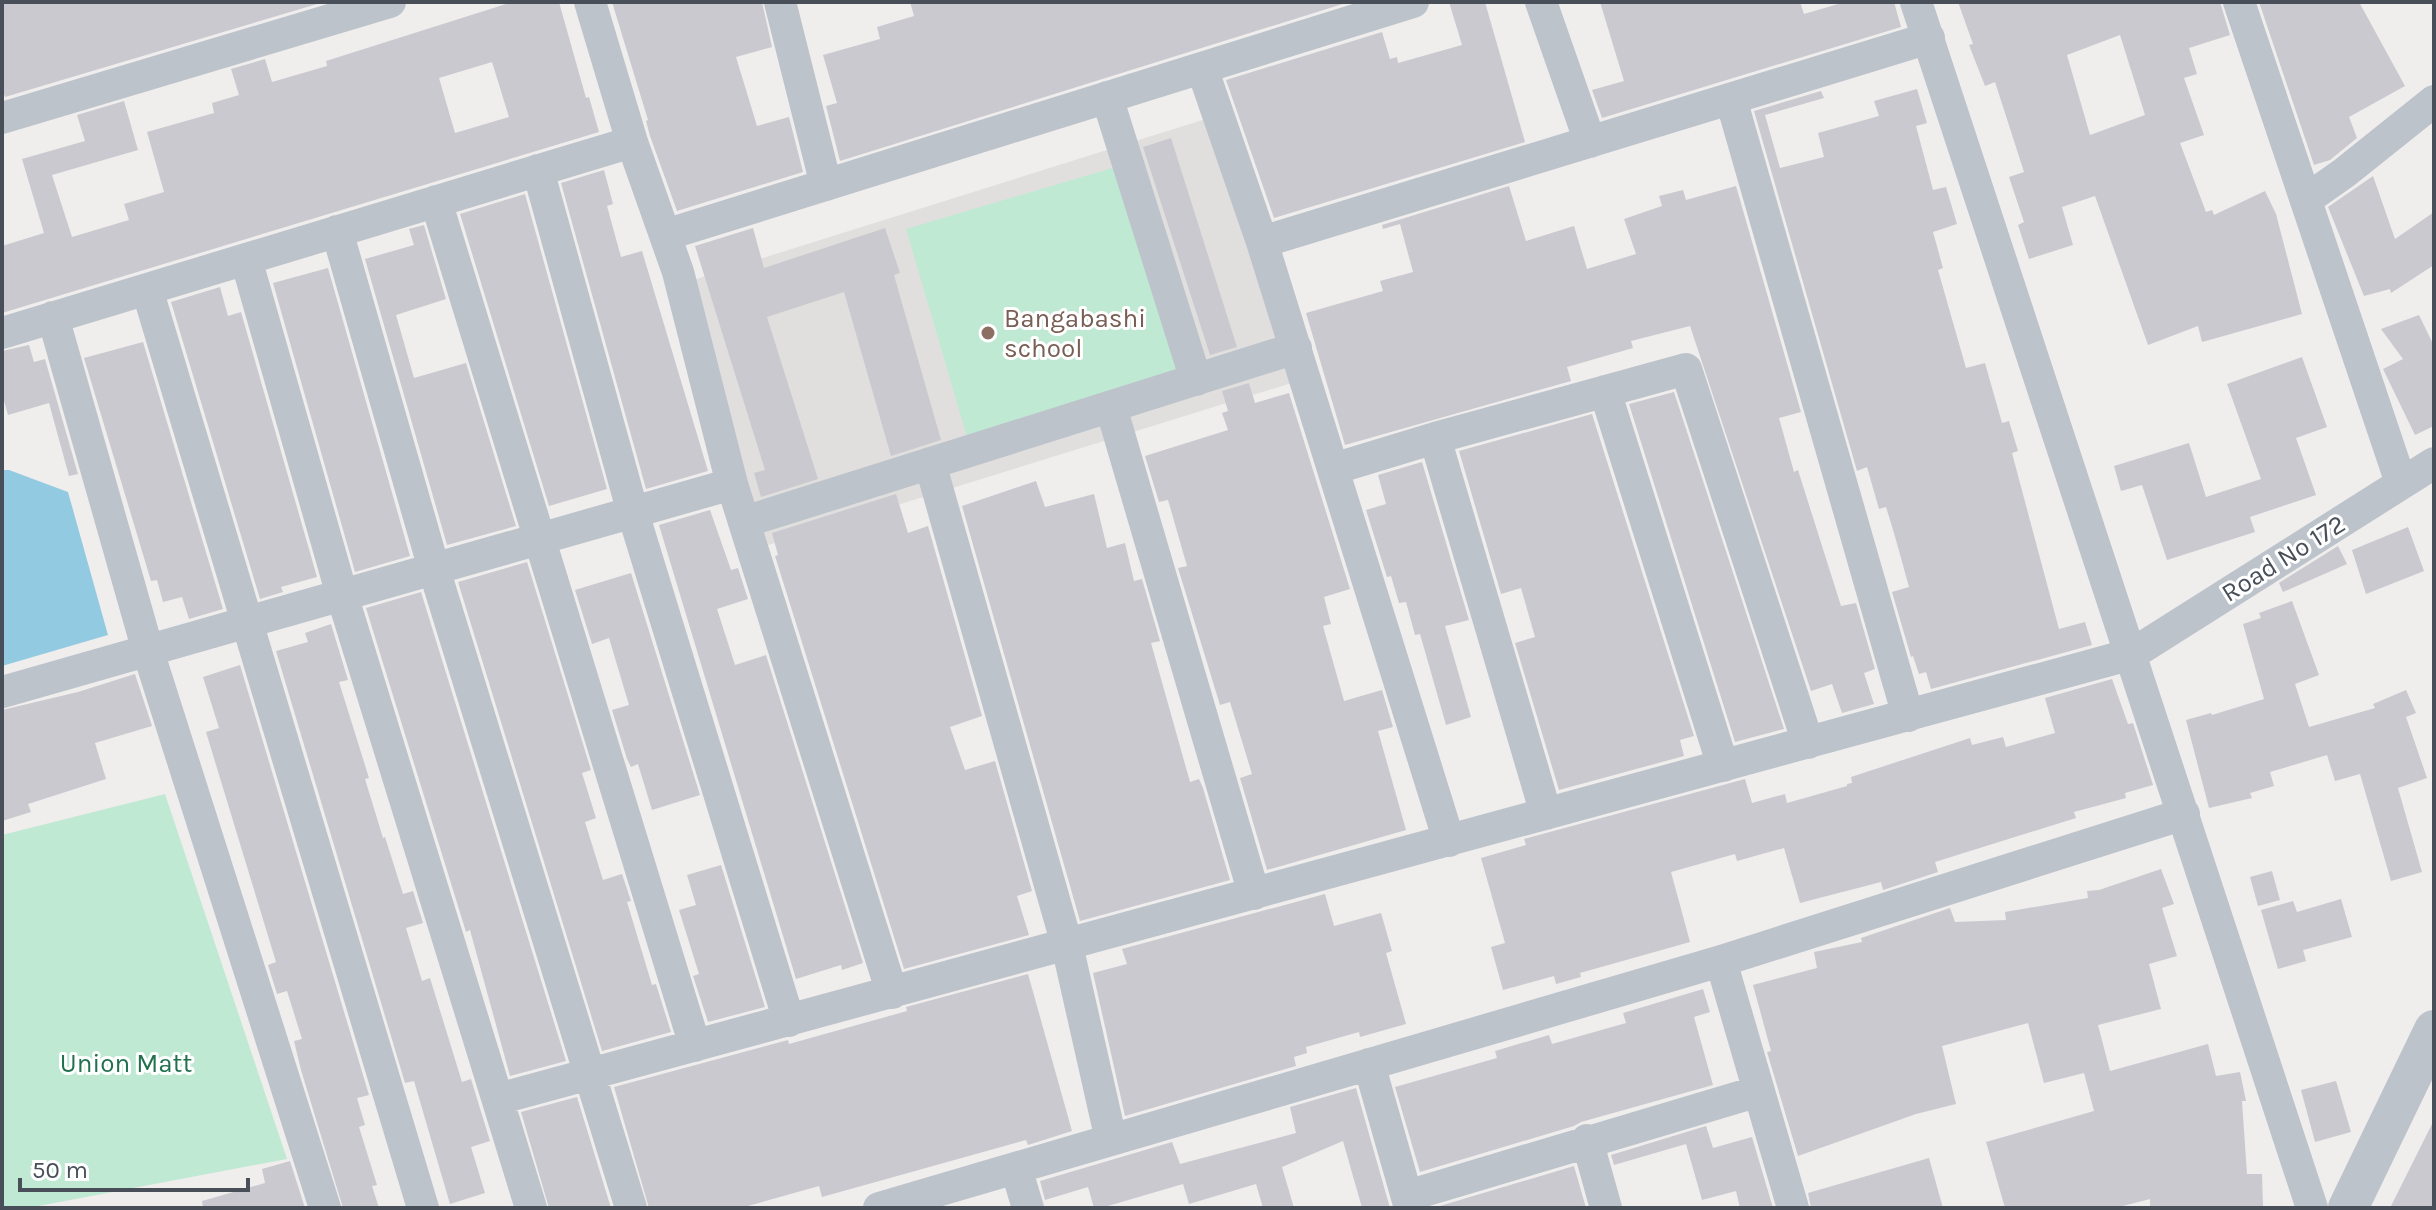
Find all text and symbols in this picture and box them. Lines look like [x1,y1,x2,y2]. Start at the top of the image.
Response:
place label: Bangabashi school [1004,303,1146,364]
marker: Bangabashi school [979,324,997,342]
street label: Road No 172 [2216,508,2351,609]
park label: Union Matt [60,1048,192,1079]
scale bar [20,1142,248,1192]
text: 50 m [32,1156,88,1184]

